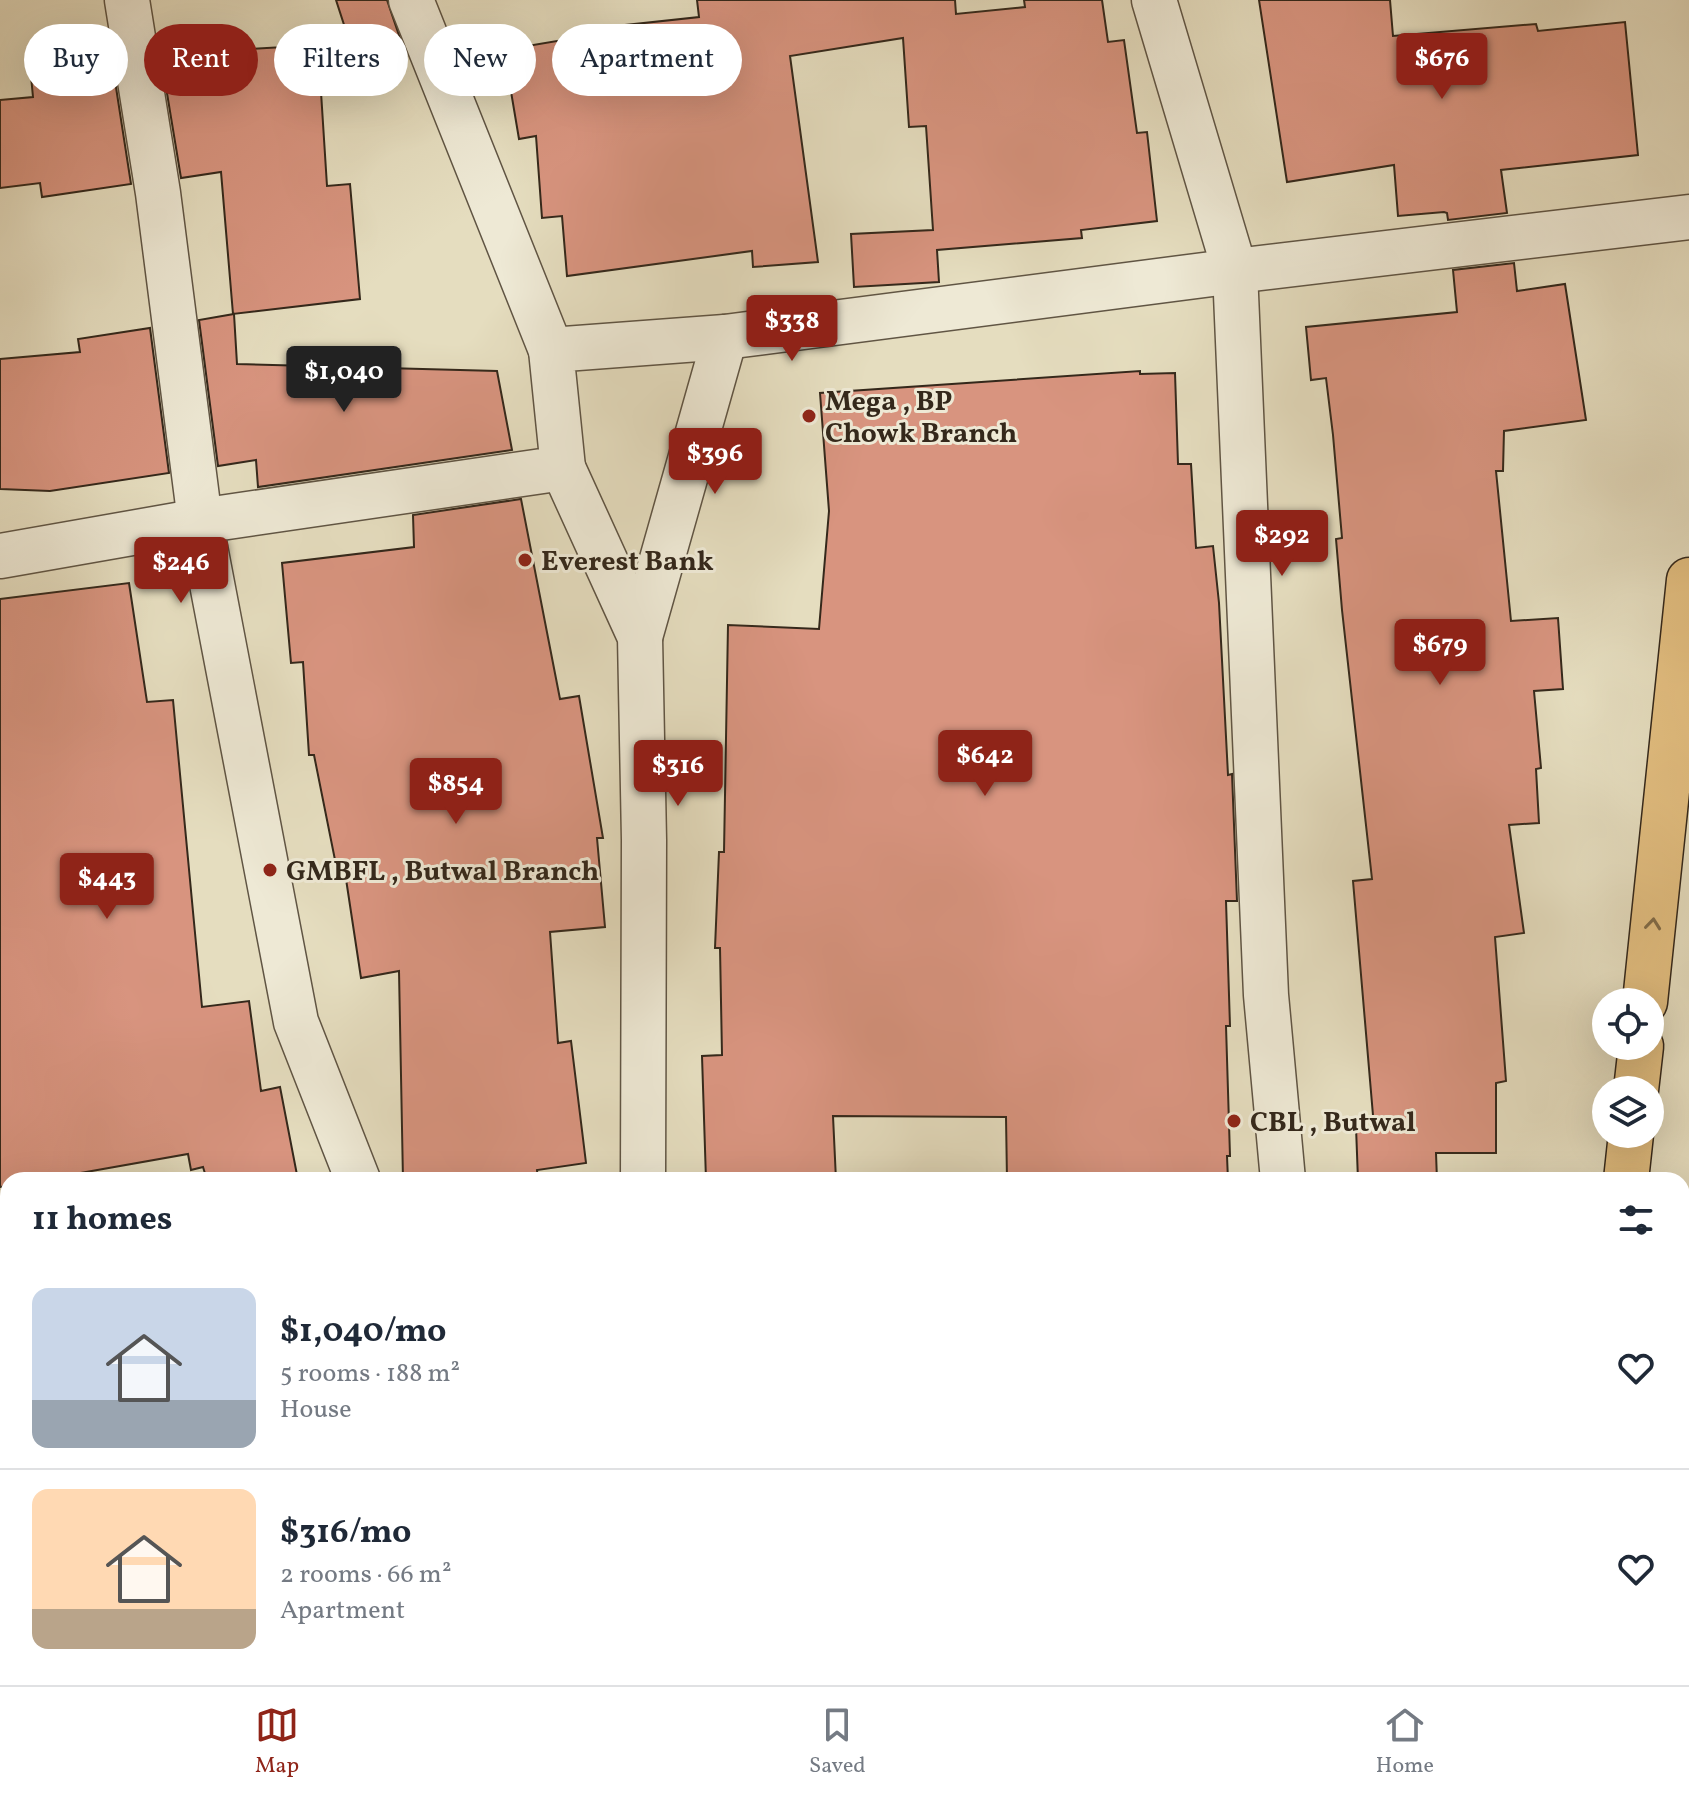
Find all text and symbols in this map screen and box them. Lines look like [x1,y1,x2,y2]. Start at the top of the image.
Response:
chip: Buy [24,24,128,96]
chip: Rent [144,24,258,96]
chip: Filters [274,24,408,96]
chip: New [424,24,536,96]
chip: Apartment [552,24,742,96]
pin: $676 [1395,33,1489,101]
text: $676 [1414,41,1470,77]
pin: $338 [745,295,839,363]
text: $338 [764,303,820,339]
pin: $1,040 [279,346,409,414]
text: $1,040 [304,354,384,390]
place label: Mega , BP Chowk Branch [825,383,1017,454]
marker: Mega , BP Chowk Branch [800,407,818,425]
pin: $396 [668,428,762,496]
text: $396 [687,436,743,472]
pin: $292 [1235,510,1329,578]
text: $292 [1254,518,1310,554]
pin: $246 [134,537,228,605]
place label: Everest Bank [541,543,714,582]
text: $246 [152,545,210,581]
marker: Everest Bank [516,551,534,569]
pin: $679 [1393,619,1487,687]
text: $679 [1412,627,1468,663]
pin: $642 [938,730,1032,798]
text: $642 [956,738,1014,774]
pin: $316 [631,740,725,808]
text: $316 [652,748,704,784]
pin: $854 [409,758,503,826]
text: $854 [428,766,484,802]
pin: $443 [60,853,154,921]
place label: GMBFL , Butwal Branch [286,853,599,892]
text: $443 [78,861,136,897]
marker: GMBFL , Butwal Branch [261,861,279,879]
one-way arrow [1645,917,1662,930]
map controls [1592,988,1664,1148]
button: locate [1592,988,1664,1060]
button: layers [1592,1076,1664,1148]
place label: CBL , Butwal [1250,1104,1416,1143]
marker: CBL , Butwal [1225,1112,1243,1130]
text: 11 homes [32,1197,172,1244]
icon: filters [1614,1198,1658,1242]
text: $1,040/mo [280,1309,447,1356]
icon: home [96,1320,192,1416]
icon: heart [1614,1346,1658,1390]
text: 5 rooms · 188 m² [280,1356,460,1392]
text: House [280,1392,352,1428]
text: $316/mo [280,1510,411,1557]
icon: home [96,1521,192,1617]
icon: heart [1614,1547,1658,1591]
text: 2 rooms · 66 m² [280,1557,452,1593]
text: Apartment [280,1593,405,1629]
tab: Map [255,1703,299,1782]
tab: Saved [809,1703,866,1782]
tab: Home [1376,1703,1434,1782]

